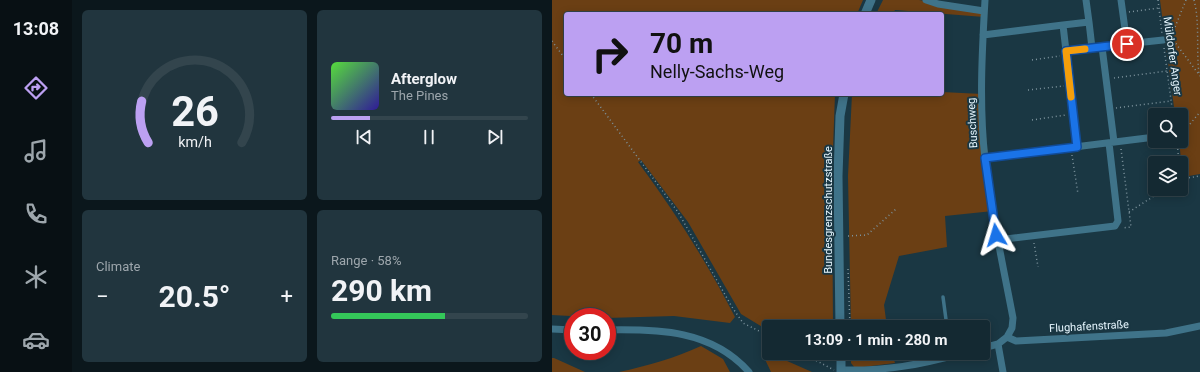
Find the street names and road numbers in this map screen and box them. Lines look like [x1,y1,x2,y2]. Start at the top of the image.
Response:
street label: Müldorfer Anger [1161,16,1185,97]
street label: Buschweg [965,97,980,149]
street label: Bundesgrenzschutzstraße [822,146,835,274]
street label: Flughafenstraße [1049,318,1129,335]

